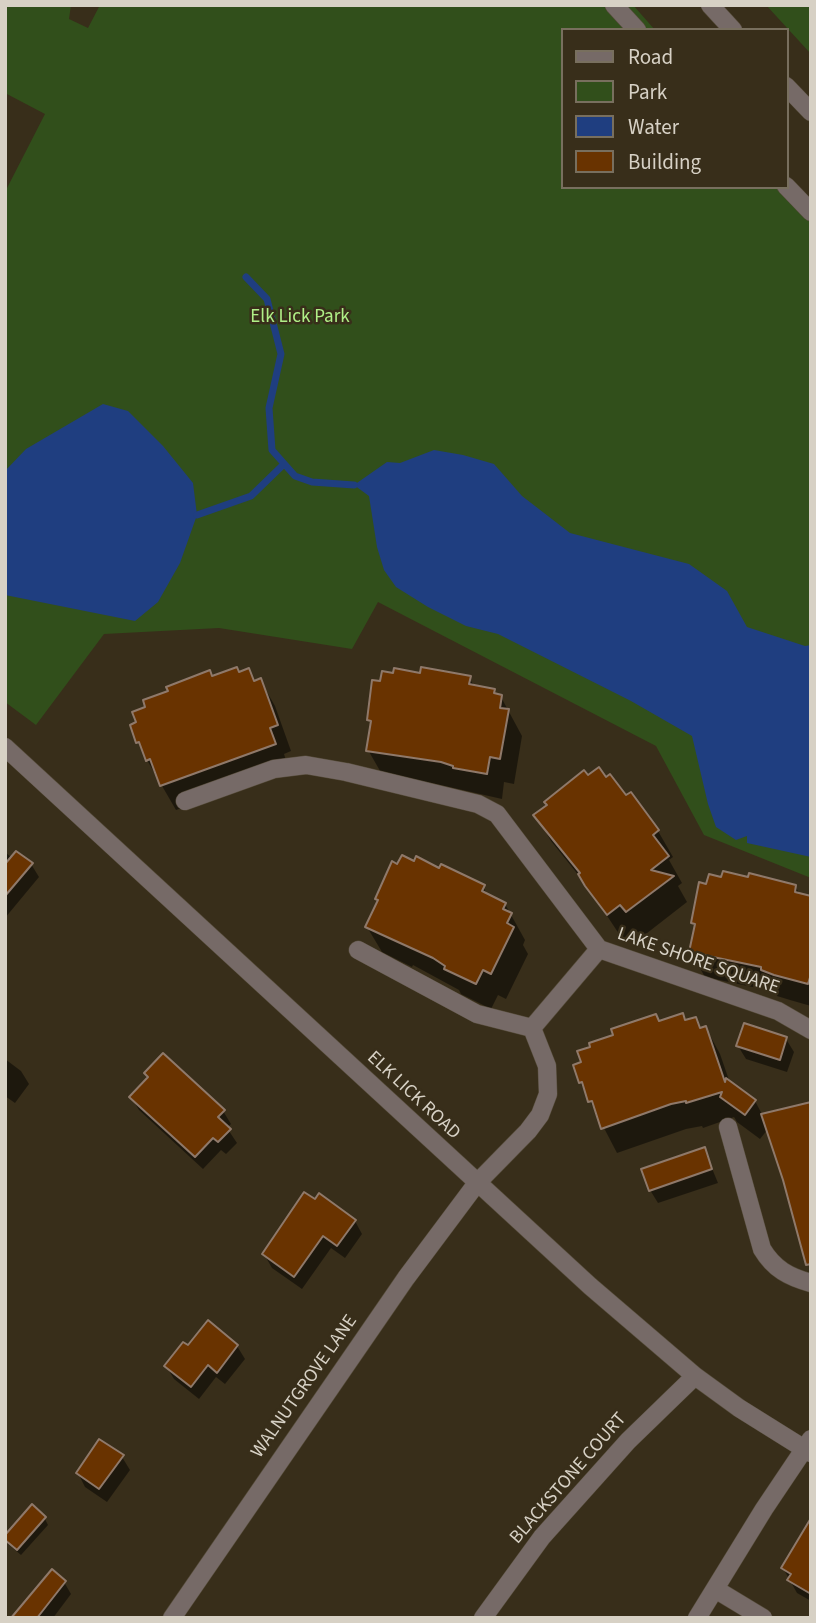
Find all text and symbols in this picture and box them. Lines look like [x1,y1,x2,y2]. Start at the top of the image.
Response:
legend [560,28,788,189]
text: Road [628,42,673,72]
text: Park [628,77,667,107]
text: Water [628,112,679,142]
text: Building [628,147,701,177]
park label: Elk Lick Park [250,307,350,329]
street label: LAKE SHORE SQUARE [614,924,782,1000]
street label: ELK LICK ROAD [362,1047,464,1145]
street label: WALNUTGROVE LANE [247,1311,363,1463]
street label: BLACKSTONE COURT [506,1409,632,1549]

